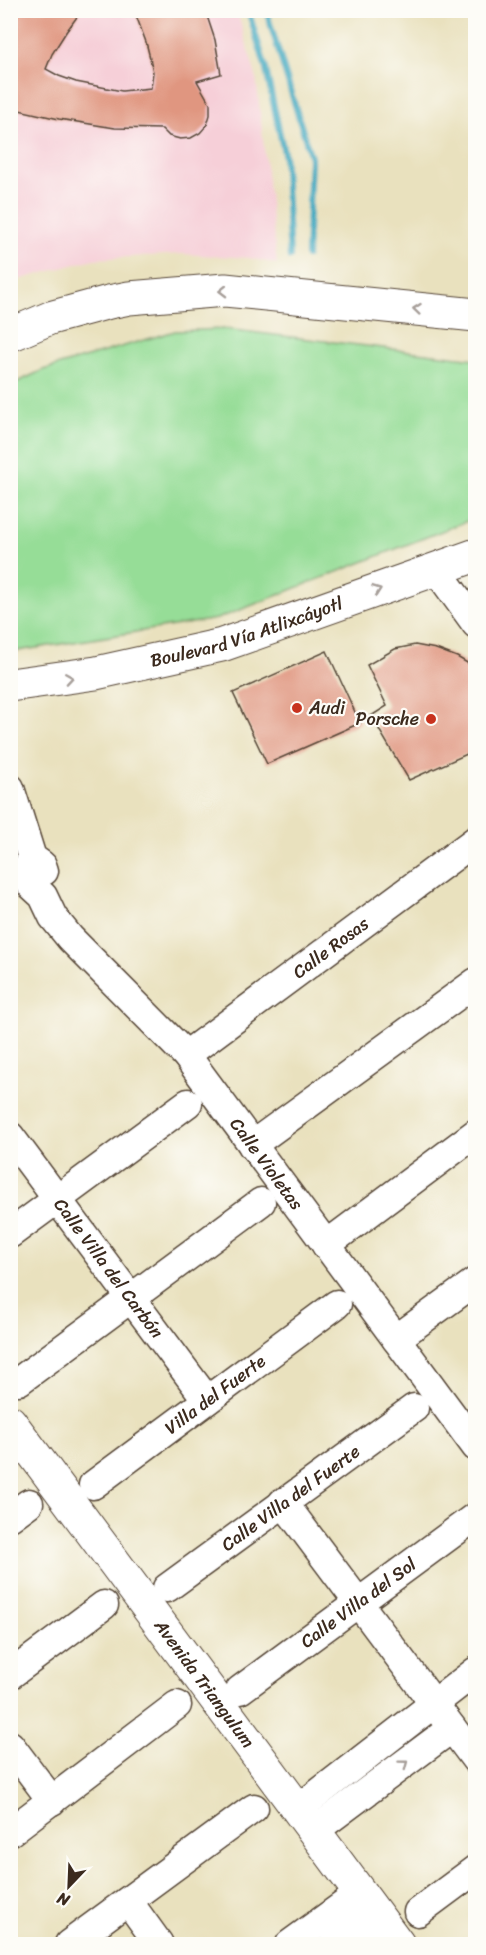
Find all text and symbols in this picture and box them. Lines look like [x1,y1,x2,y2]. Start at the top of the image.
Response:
one-way arrow [219,285,228,297]
one-way arrow [413,303,422,316]
one-way arrow [371,585,381,598]
street label: Boulevard Vía Atlixcáyotl [147,587,348,676]
one-way arrow [63,672,73,685]
place label: Audi [308,692,346,724]
marker: Audi [290,701,304,715]
place label: Porsche [356,703,419,735]
marker: Porsche [424,712,438,726]
street label: Calle Rosas [285,908,376,987]
street label: Calle Violetas [221,1111,312,1218]
street label: Calle Villa del Carbón [45,1191,172,1346]
street label: Villa del Fuerte [157,1346,273,1443]
street label: Calle Villa del Fuerte [214,1436,367,1560]
street label: Calle Villa del Sol [293,1548,424,1657]
street label: Avenida Triangulum [145,1611,263,1755]
one-way arrow [397,1760,408,1771]
north arrow [39,1856,99,1916]
text: N [52,1883,75,1915]

